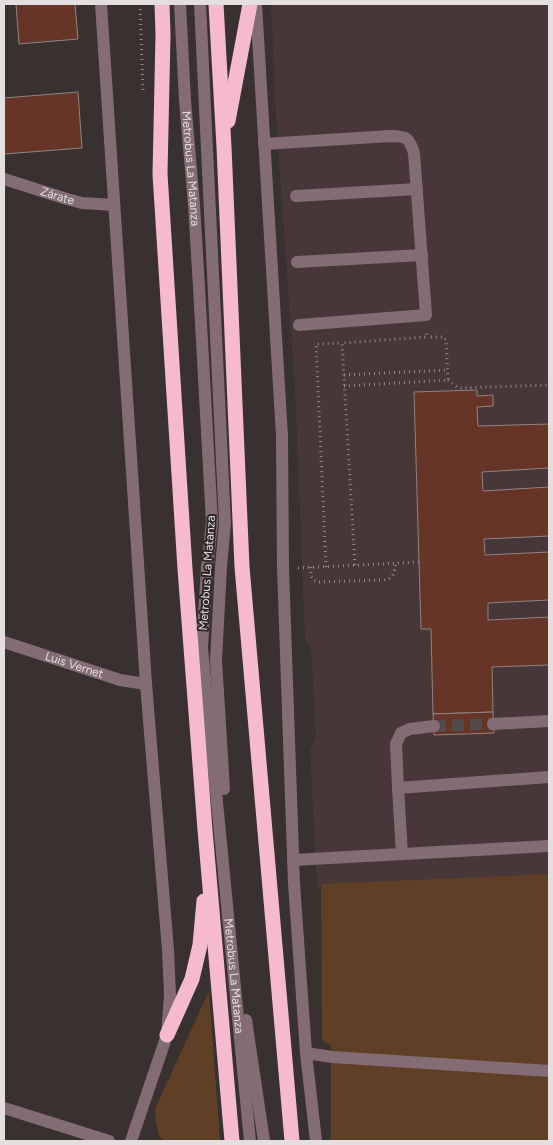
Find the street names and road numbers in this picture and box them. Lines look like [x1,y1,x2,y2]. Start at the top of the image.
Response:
street label: Metrobus La Matanza [179,110,202,227]
street label: Zárate [39,184,76,208]
street label: Metrobus La Matanza [196,515,218,631]
street label: Luis Vernet [43,649,106,681]
street label: Metrobus La Matanza [221,918,247,1034]

